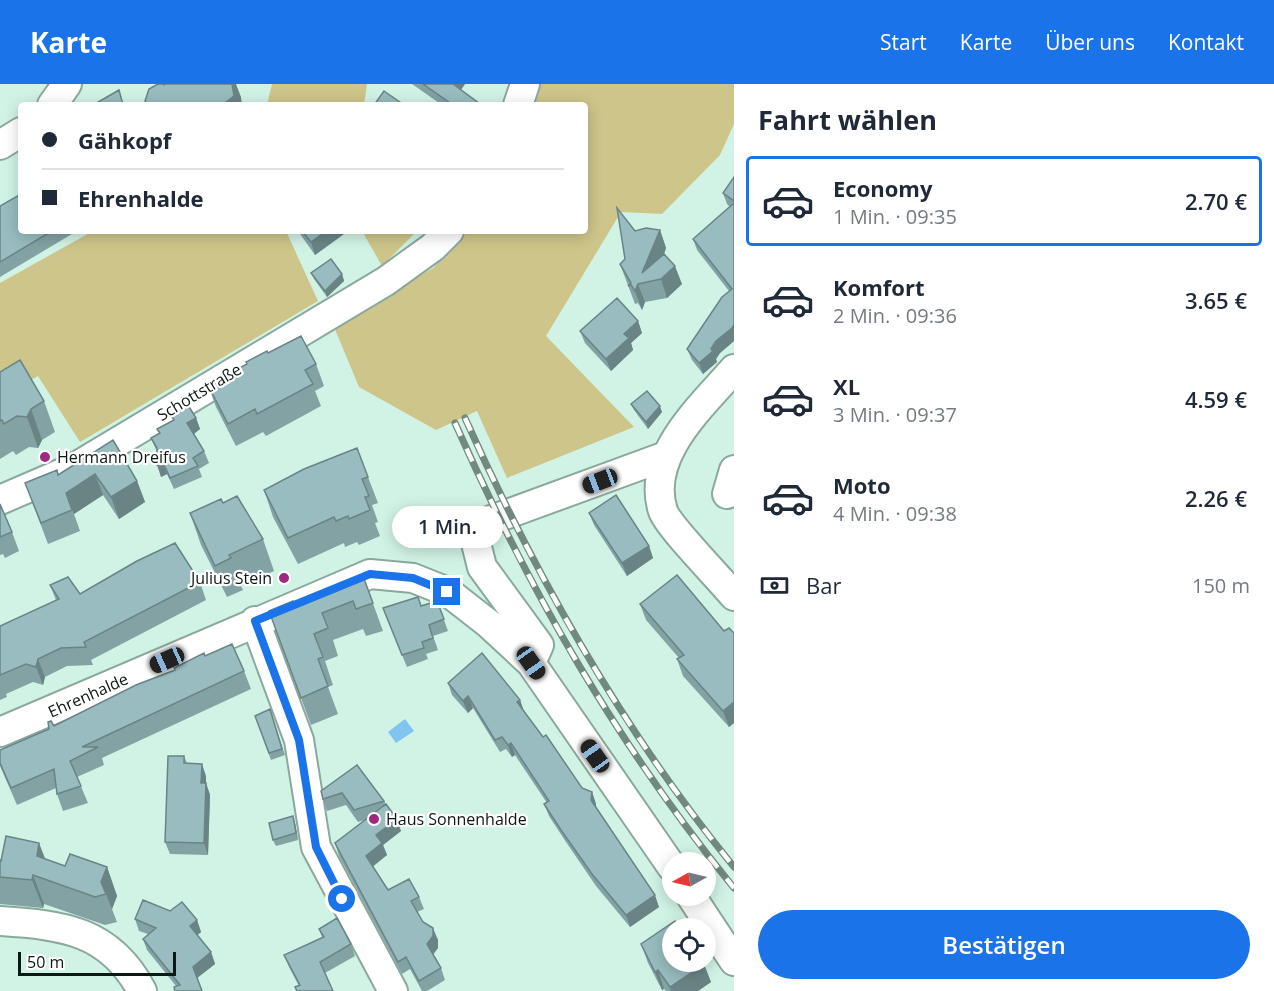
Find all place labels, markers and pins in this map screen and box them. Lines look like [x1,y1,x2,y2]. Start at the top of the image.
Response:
place label: Hermann Dreifus [57,446,186,468]
marker: Hermann Dreifus [38,450,52,464]
place label: Julius Stein [189,567,272,589]
marker: Julius Stein [277,571,291,585]
place label: Haus Sonnenhalde [386,808,527,830]
marker: Haus Sonnenhalde [367,812,381,826]

